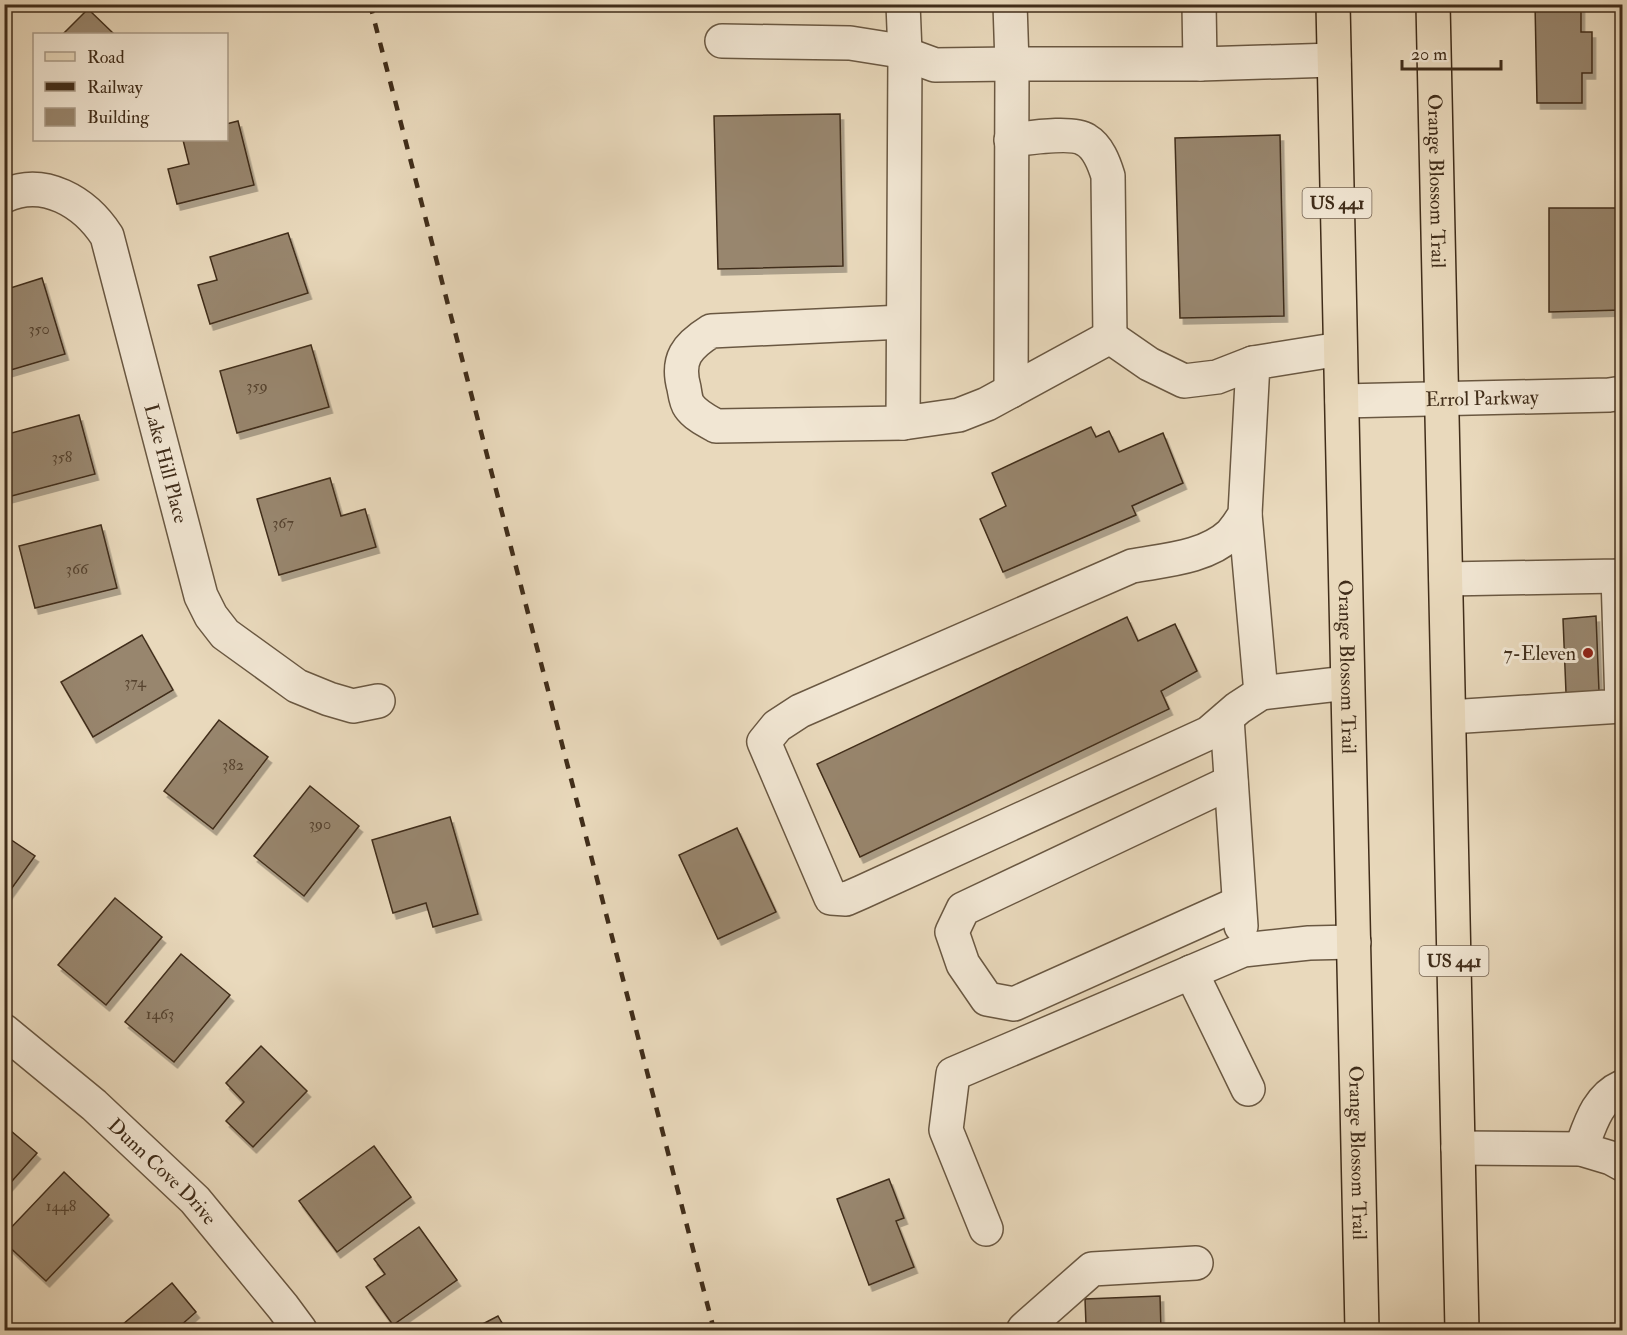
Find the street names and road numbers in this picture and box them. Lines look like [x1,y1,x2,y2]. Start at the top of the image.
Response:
street label: Orange Blossom Trail [1422,94,1451,268]
road number: US 441 [1302,188,1372,218]
street label: Errol Parkway [1425,385,1540,412]
street label: Lake Hill Place [138,401,193,526]
street label: Orange Blossom Trail [1333,579,1361,754]
road number: US 441 [1420,946,1488,976]
street label: Orange Blossom Trail [1343,1065,1372,1240]
street label: Dunn Cove Drive [103,1113,222,1230]

